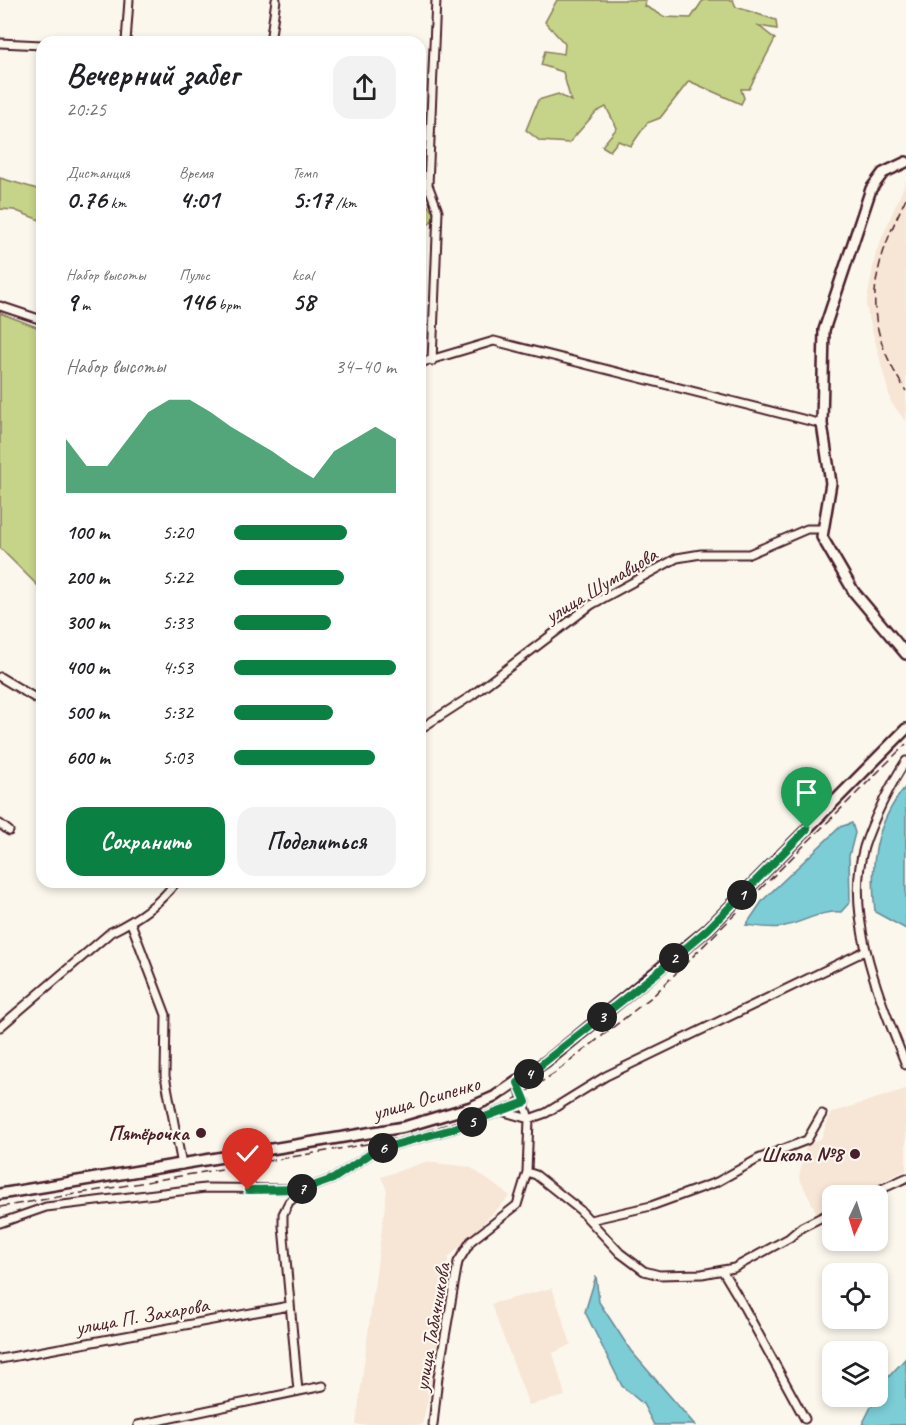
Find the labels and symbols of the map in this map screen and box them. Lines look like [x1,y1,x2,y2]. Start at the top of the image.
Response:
street label: улица Шумавцова [538,540,663,630]
pin [781,767,832,829]
pin: 1 [727,880,757,910]
pin: 2 [659,943,689,973]
pin: 3 [587,1002,617,1032]
pin: 4 [514,1059,544,1089]
street label: улица Осипенко [368,1070,484,1126]
pin: 5 [457,1107,487,1137]
place label: Пятёрочка [109,1120,191,1146]
marker: Пятёрочка [194,1126,208,1140]
pin [222,1128,273,1190]
pin: 6 [368,1133,398,1163]
place label: Школа №8 [761,1141,846,1167]
marker: Школа №8 [848,1147,862,1161]
pin: 7 [287,1174,317,1204]
north arrow [822,1185,888,1251]
street label: улица Табачникова [408,1259,456,1395]
street label: улица П. Захарова [72,1291,212,1341]

